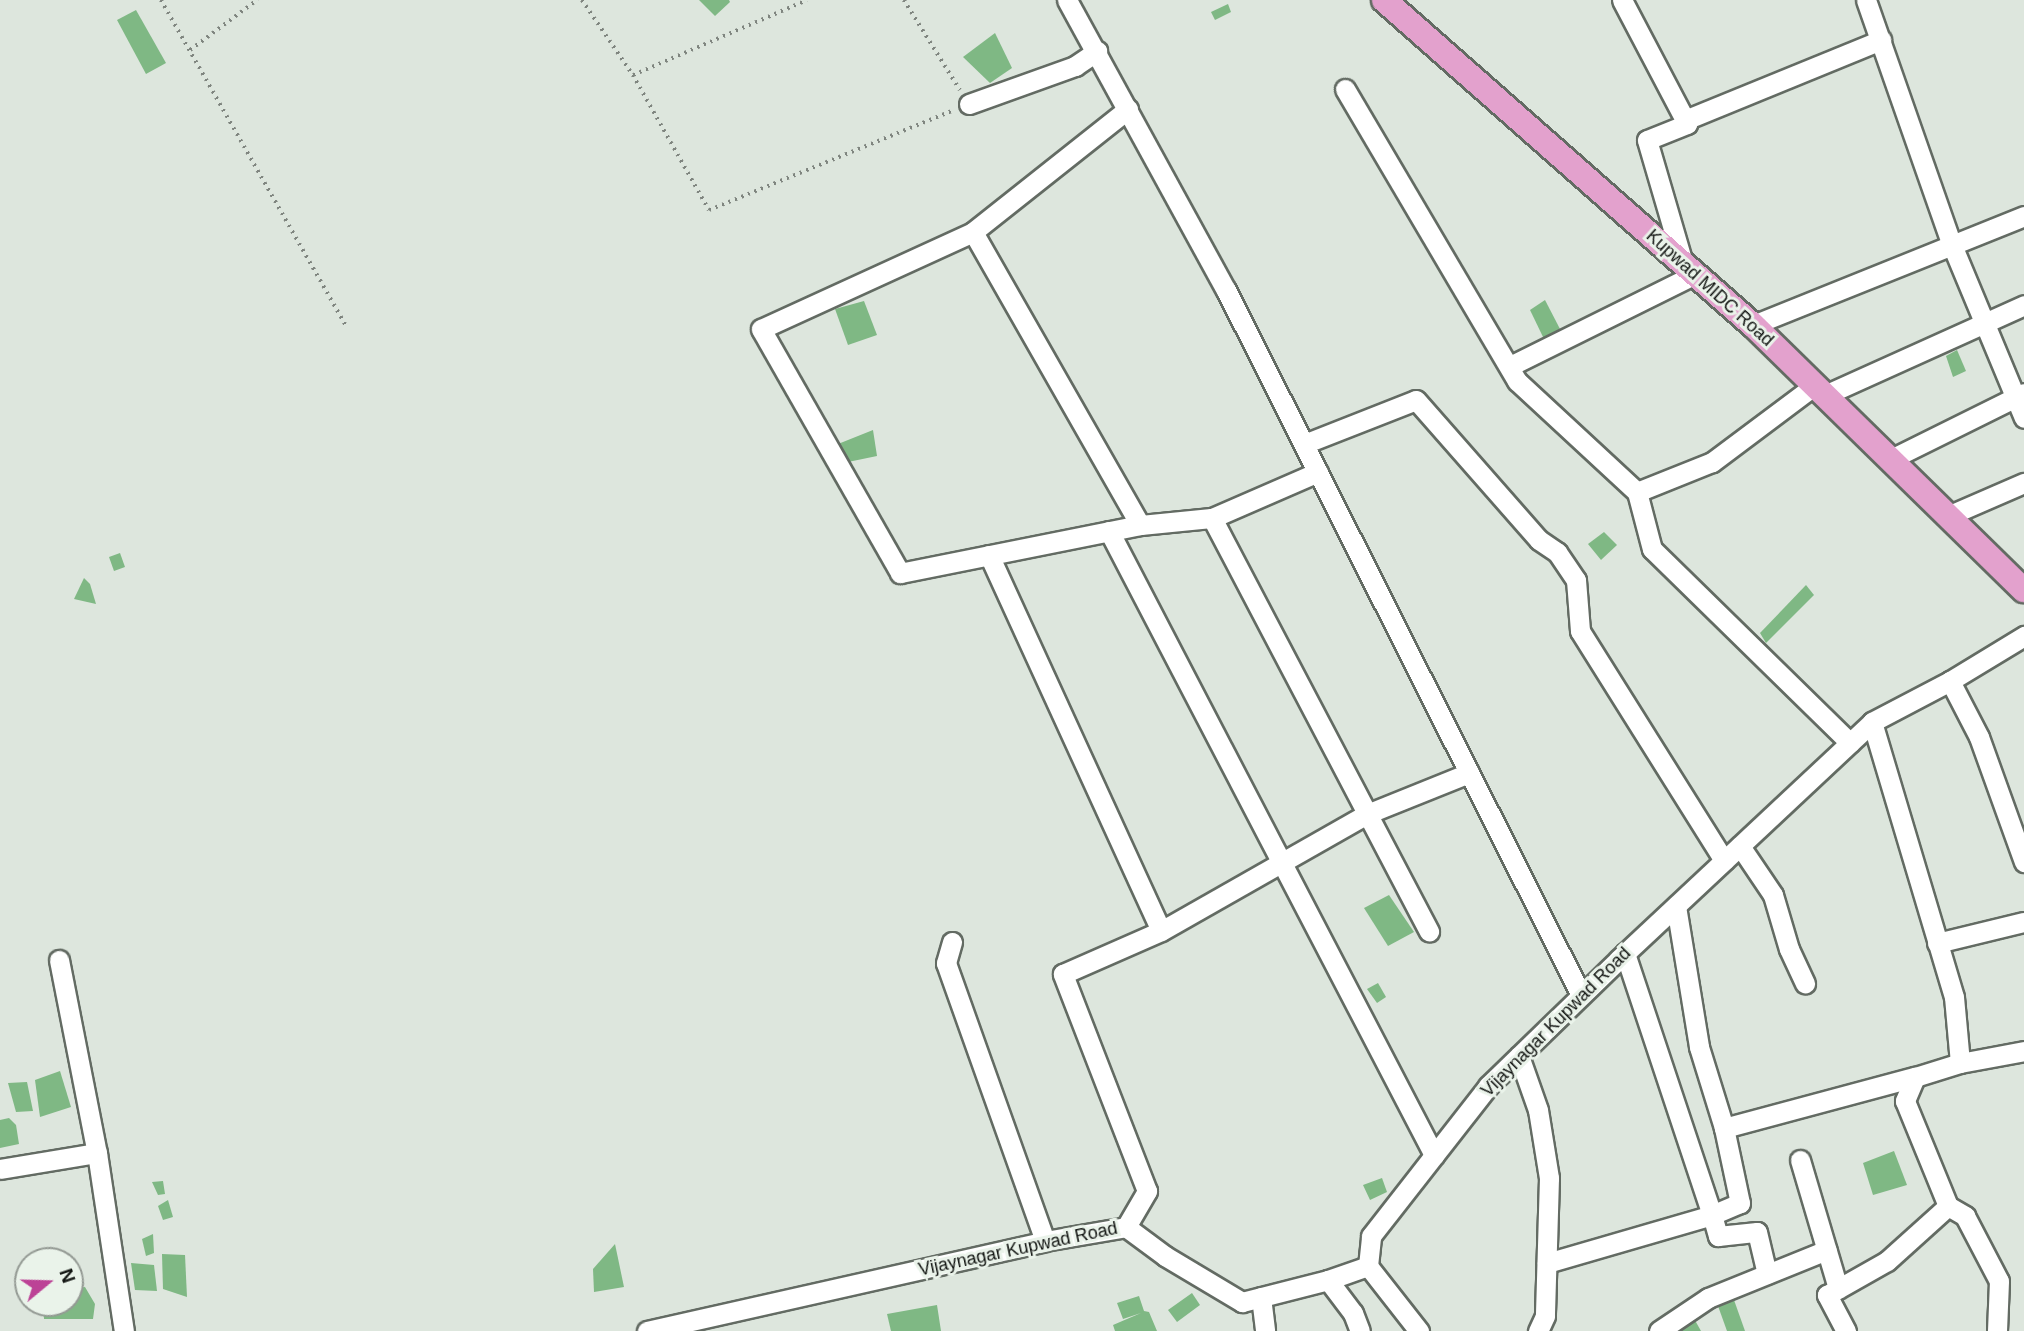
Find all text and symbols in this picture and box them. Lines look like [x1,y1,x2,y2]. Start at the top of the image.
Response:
street label: Kupwad MIDC Road [1642,225,1778,351]
street label: Vijaynagar Kupwad Road [1477,943,1635,1101]
street label: Vijaynagar Kupwad Road [917,1217,1119,1281]
north arrow [14,1247,84,1317]
text: N [55,1266,80,1286]

